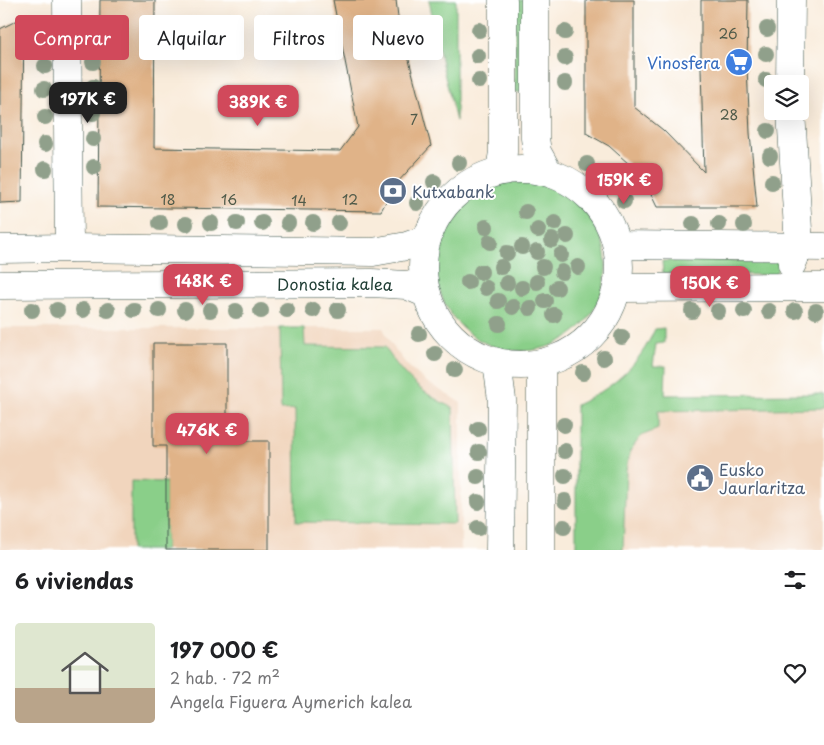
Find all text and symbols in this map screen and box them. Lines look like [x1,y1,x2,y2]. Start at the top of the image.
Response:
chip: Comprar [15,15,129,60]
chip: Alquilar [139,15,244,60]
chip: Filtros [254,15,343,60]
chip: Nuevo [353,15,443,60]
house number: 26 [718,23,738,44]
supermarket icon: Vinosfera [724,47,754,77]
place label: Vinosfera [647,50,720,74]
map controls [764,75,809,120]
button: layers [764,75,809,120]
pin: 197K € [47,82,129,124]
pin: 389K € [217,84,299,127]
text: 197K € [60,86,116,110]
text: 389K € [229,89,287,113]
house number: 28 [720,104,738,125]
house number: 7 [410,109,418,130]
pin: 159K € [583,162,665,205]
text: 159K € [597,167,651,191]
bank icon: Kutxabank [378,176,408,206]
place label: Kutxabank [412,179,495,203]
house number: 18 [160,189,176,210]
house number: 16 [221,189,237,210]
house number: 12 [342,189,358,210]
house number: 14 [291,190,307,211]
pin: 148K € [162,264,244,306]
pin: 150K € [669,266,751,308]
text: 148K € [174,268,232,292]
text: 150K € [681,270,739,294]
street label: Donostia kalea [277,271,394,296]
pin: 476K € [166,412,248,455]
text: 476K € [177,417,237,441]
place label: Eusko Jaurlaritza [719,457,806,499]
public building icon: Eusko Jaurlaritza [685,463,715,493]
text: 6 viviendas [15,564,134,596]
icon: filters [781,566,809,594]
text: 197 000 € [170,633,278,665]
icon: home [55,643,115,703]
icon: heart [781,659,809,687]
text: 2 hab. · 72 m² [170,665,280,689]
text: Angela Figuera Aymerich kalea [170,689,412,713]

